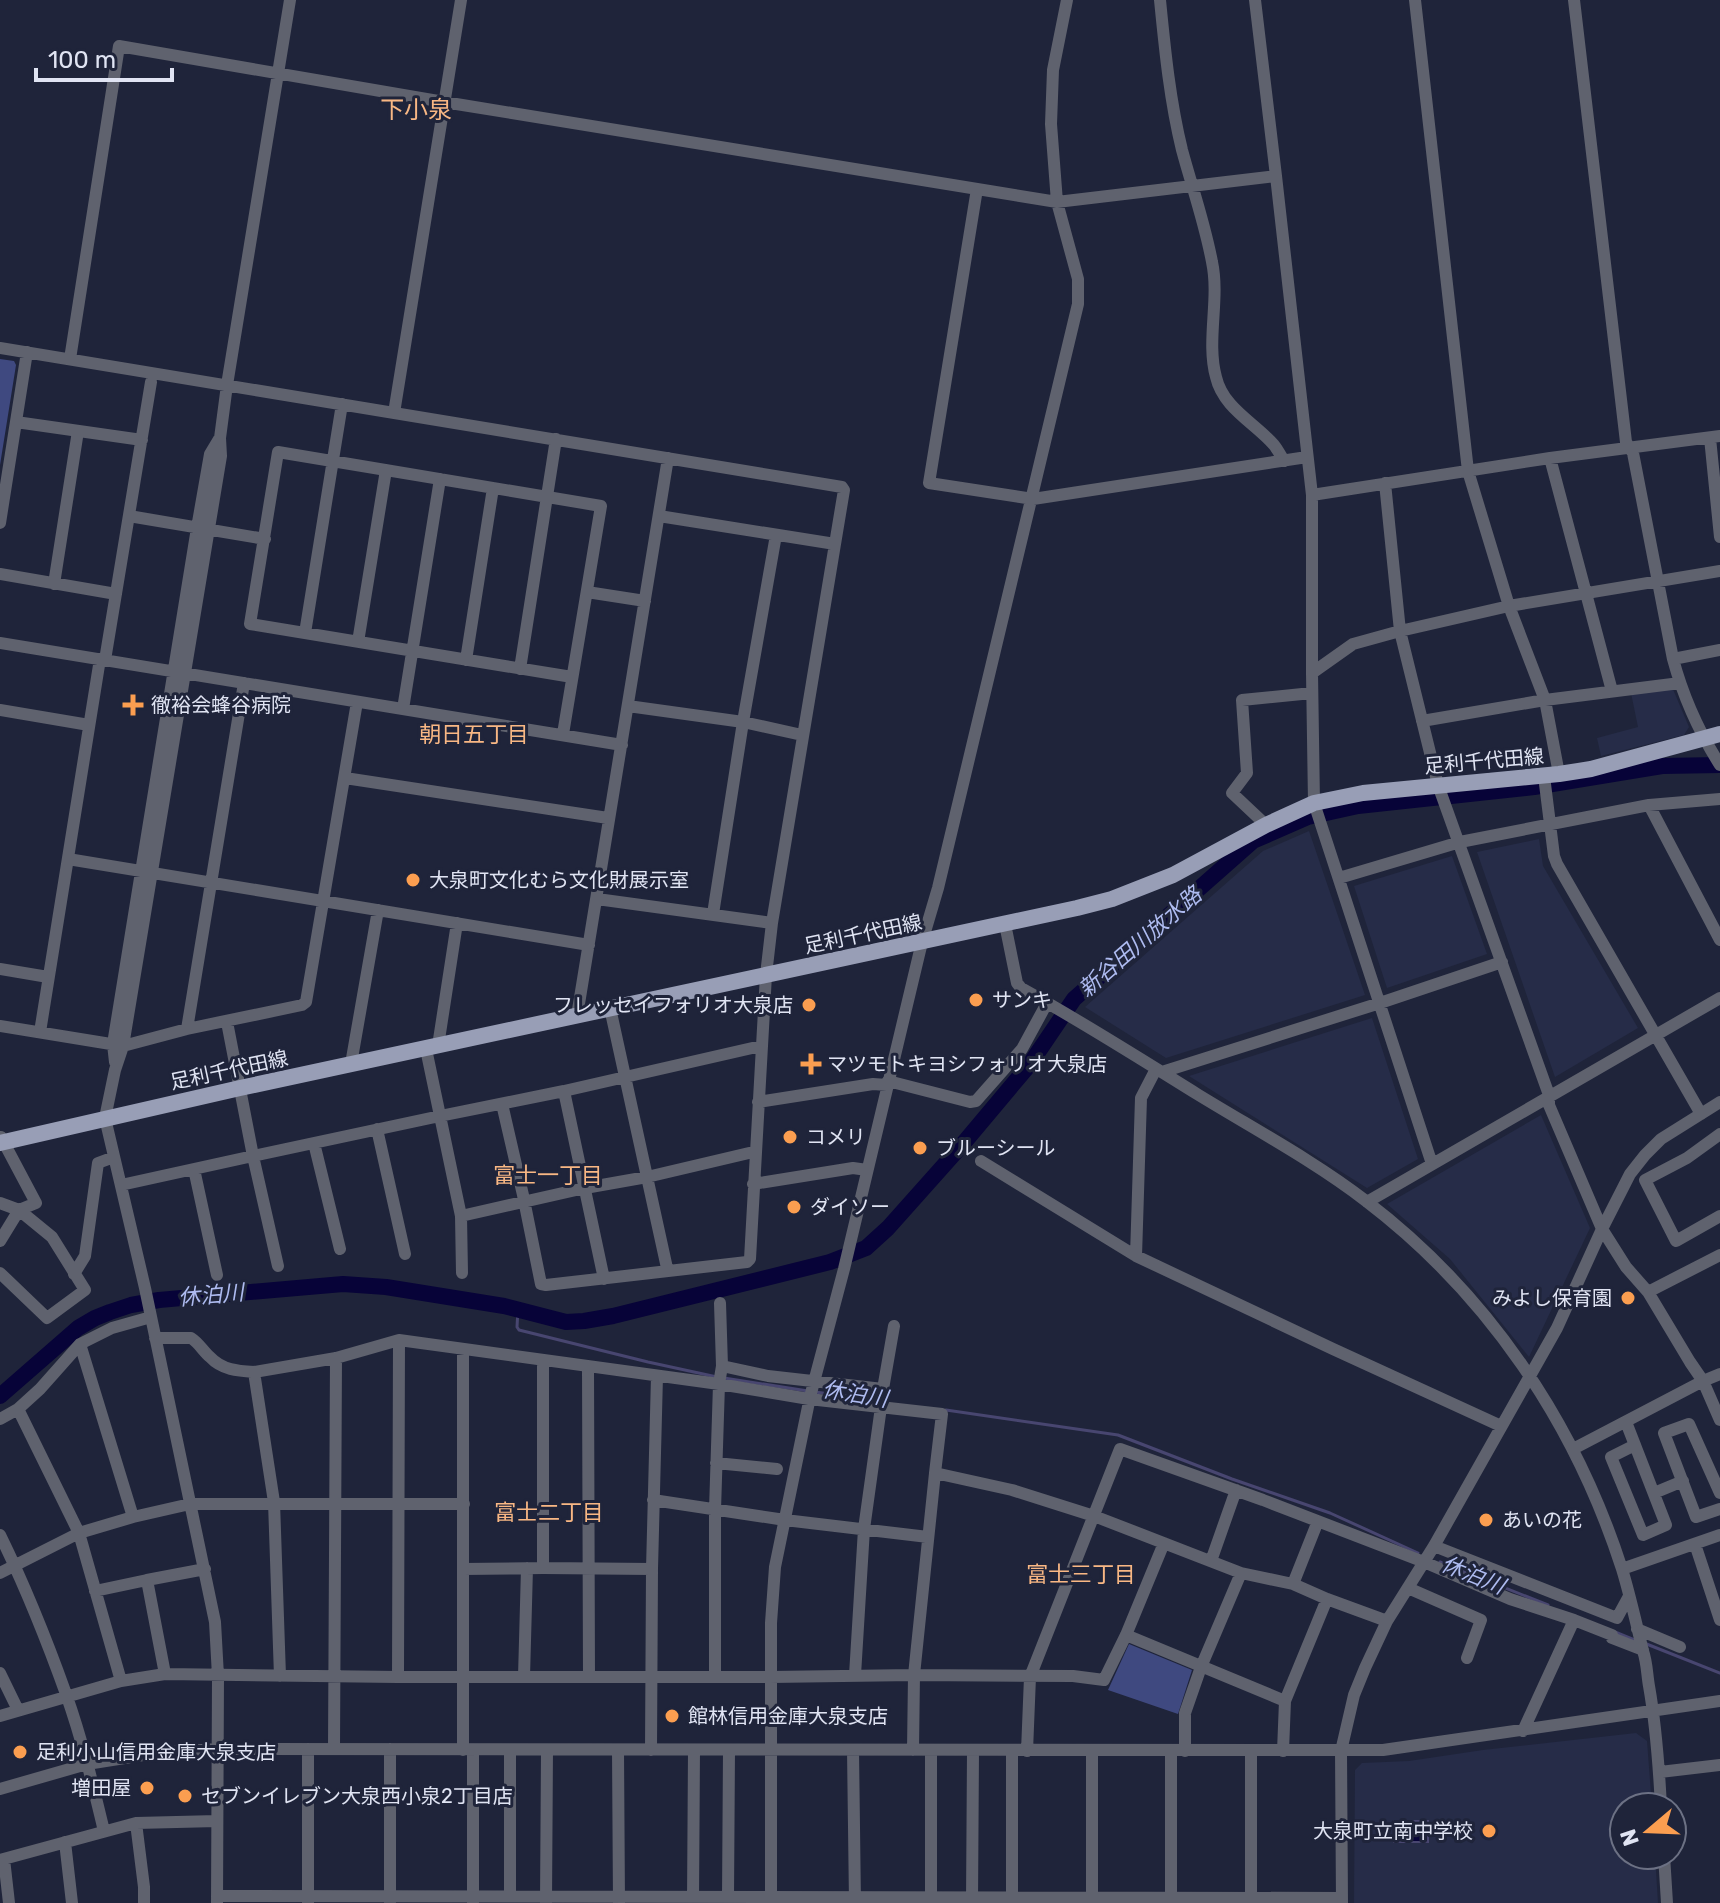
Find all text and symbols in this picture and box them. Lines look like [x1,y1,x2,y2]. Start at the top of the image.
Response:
scale bar [36,32,172,82]
text: 100 m [48,46,116,74]
district label: 下小泉 [380,96,452,124]
place label: 徹裕会蜂谷病院 [151,693,291,717]
marker: 徹裕会蜂谷病院 [122,694,144,716]
district label: 朝日五丁目 [419,721,529,748]
street label: 足利千代田線 [1423,744,1545,778]
place label: 大泉町文化むら文化財展示室 [429,868,689,892]
marker: 大泉町文化むら文化財展示室 [404,871,422,889]
water label: 新谷田川放水路 [1073,880,1208,1003]
street label: 足利千代田線 [802,910,924,958]
place label: サンキ [992,988,1052,1012]
marker: サンキ [967,991,985,1009]
place label: フレッセイフォリオ大泉店 [553,993,793,1017]
marker: フレッセイフォリオ大泉店 [800,996,818,1014]
street label: 足利千代田線 [168,1046,290,1094]
place label: マツモトキヨシフォリオ大泉店 [827,1052,1107,1076]
marker: マツモトキヨシフォリオ大泉店 [802,1055,820,1073]
place label: コメリ [806,1125,866,1149]
marker: コメリ [781,1128,799,1146]
place label: ブルーシール [936,1136,1056,1160]
marker: ブルーシール [911,1139,929,1157]
district label: 富士一丁目 [493,1162,603,1189]
place label: ダイソー [810,1195,890,1219]
marker: ダイソー [785,1198,803,1216]
water label: 休泊川 [177,1279,247,1311]
place label: みよし保育園 [1492,1286,1612,1310]
marker: みよし保育園 [1619,1289,1637,1307]
water label: 休泊川 [820,1376,892,1413]
district label: 富士二丁目 [494,1499,604,1526]
place label: あいの花 [1502,1508,1582,1532]
marker: あいの花 [1477,1511,1495,1529]
water label: 休泊川 [1437,1550,1511,1601]
district label: 富士三丁目 [1026,1561,1136,1588]
place label: 館林信用金庫大泉支店 [688,1704,888,1728]
marker: 館林信用金庫大泉支店 [663,1707,681,1725]
place label: 足利小山信用金庫大泉支店 [36,1740,276,1764]
marker: 足利小山信用金庫大泉支店 [11,1743,29,1761]
place label: 増田屋 [71,1776,131,1800]
marker: 増田屋 [138,1779,156,1797]
place label: セブンイレブン大泉西小泉2丁目店 [201,1784,513,1808]
marker: セブンイレブン大泉西小泉2丁目店 [176,1787,194,1805]
north arrow [1608,1791,1688,1871]
place label: 大泉町立南中学校 [1313,1819,1473,1843]
marker: 大泉町立南中学校 [1480,1822,1498,1840]
text: N [1614,1825,1645,1849]

